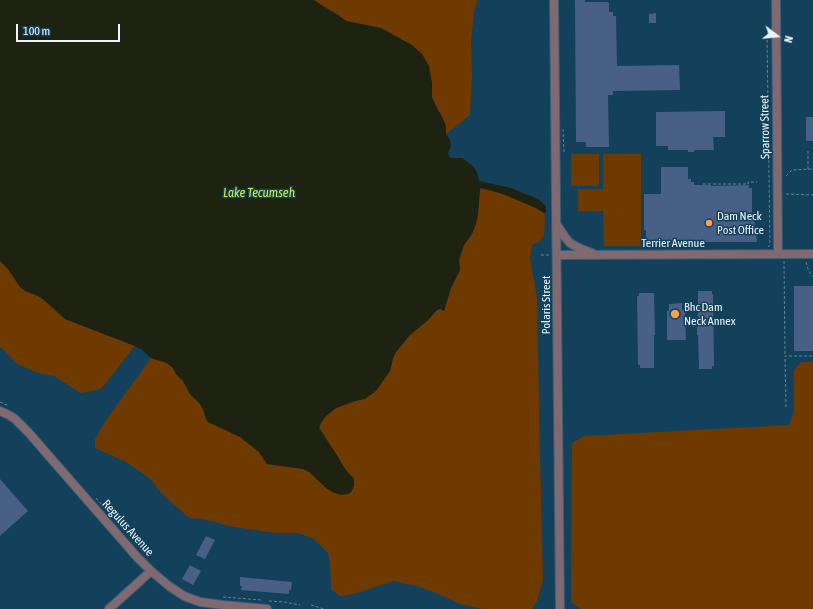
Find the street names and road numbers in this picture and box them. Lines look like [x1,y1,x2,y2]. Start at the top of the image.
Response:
street label: Sparrow Street [757,95,773,159]
street label: Terrier Avenue [641,236,705,250]
street label: Polaris Street [539,276,553,334]
street label: Regulus Avenue [99,497,157,559]

